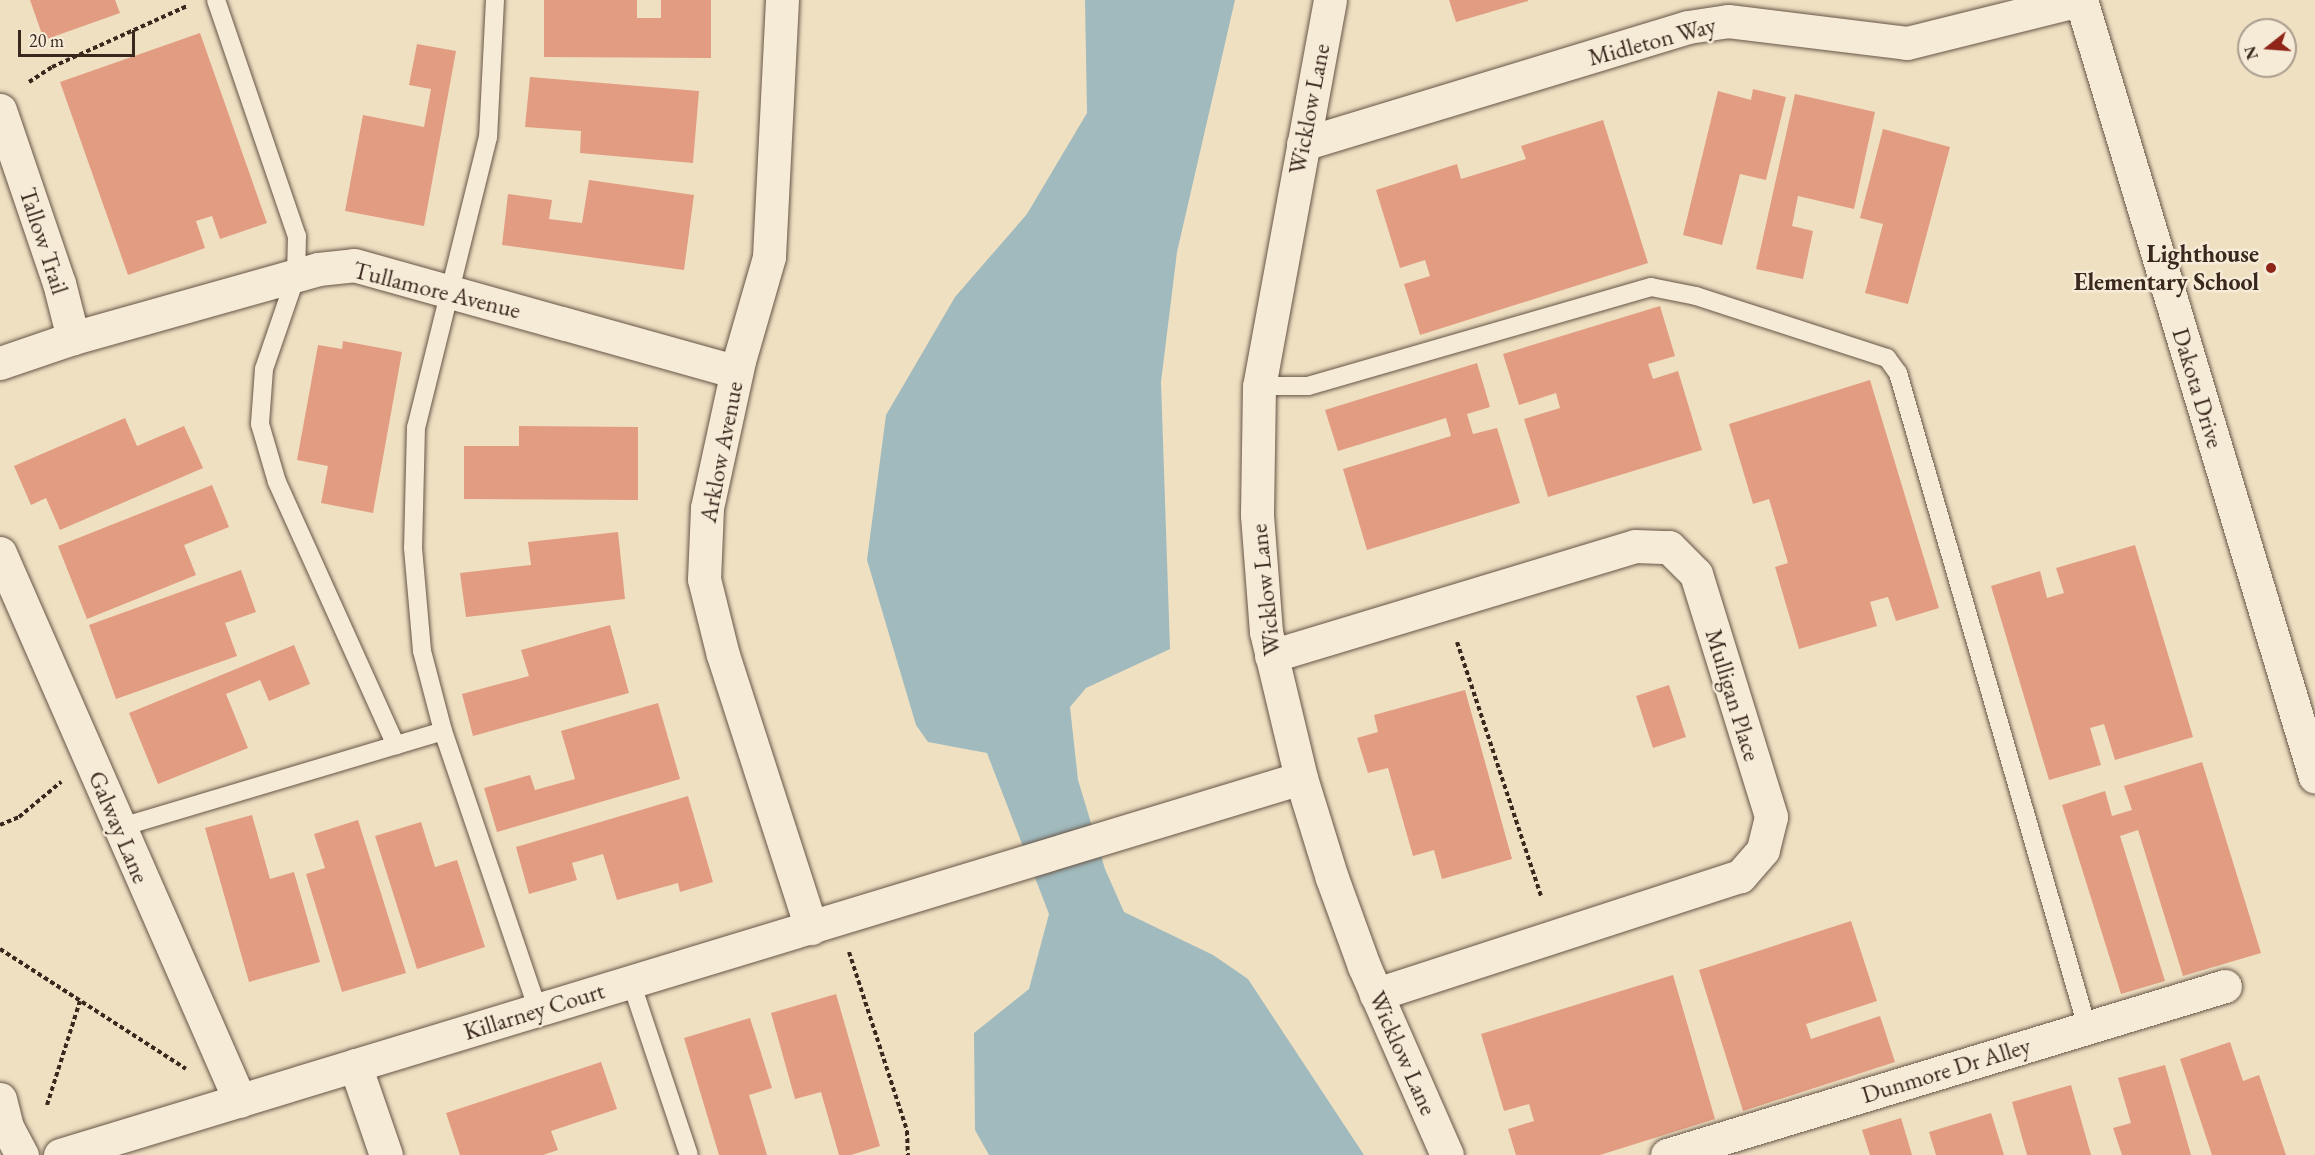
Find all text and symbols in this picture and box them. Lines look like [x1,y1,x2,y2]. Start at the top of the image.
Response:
street label: Midleton Way [1585,10,1719,72]
scale bar [21,18,138,56]
north arrow [2237,18,2297,78]
text: 20 m [29,29,64,52]
street label: Wicklow Lane [1282,41,1336,177]
text: N [2239,44,2263,62]
street label: Tallow Trail [13,184,75,298]
place label: Lighthouse Elementary School [2074,240,2259,296]
street label: Tullamore Avenue [350,255,524,325]
marker: Lighthouse Elementary School [2264,261,2278,275]
street label: Dakota Drive [2166,325,2230,451]
street label: Arklow Avenue [693,379,749,525]
street label: Wicklow Lane [1244,523,1286,657]
street label: Mulligan Place [1699,626,1767,764]
street label: Galway Lane [82,767,156,887]
street label: Killarney Court [460,976,608,1046]
street label: Wicklow Lane [1363,987,1443,1119]
street label: Dunmore Dr Alley [1858,1031,2034,1109]

